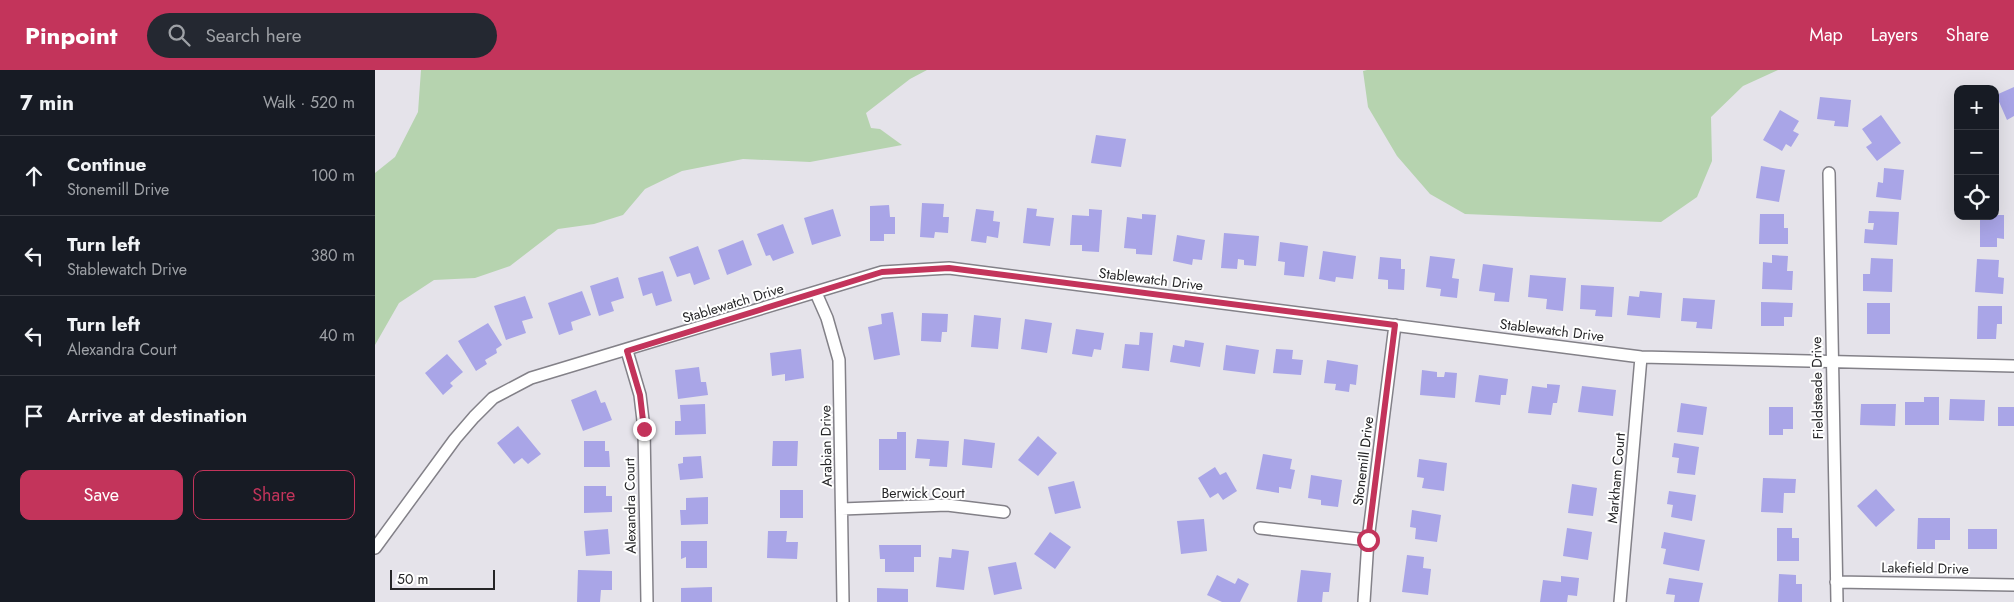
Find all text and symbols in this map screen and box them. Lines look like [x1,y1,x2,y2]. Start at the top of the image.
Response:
search box [147,13,497,58]
text: Pinpoint [25,18,117,53]
icon: search [165,21,193,49]
text: Search here [205,22,302,49]
text: Map [1809,22,1843,48]
text: Layers [1871,22,1918,48]
text: Share [1946,22,1989,48]
map controls [1954,85,1999,220]
button: + [1954,85,1999,130]
text: 7 min [20,88,74,118]
text: Walk · 520 m [263,91,355,114]
button: − [1954,130,1999,175]
text: Continue [67,151,146,178]
icon: ahead [20,162,48,190]
text: 100 m [311,164,355,187]
button: locate [1954,175,1999,220]
text: Stonemill Drive [67,178,169,201]
text: Turn left [67,231,140,258]
icon: left [20,242,48,270]
text: 380 m [311,244,355,267]
text: Stablewatch Drive [67,258,187,281]
street label: Stablewatch Drive [1098,263,1204,295]
street label: Stablewatch Drive [680,278,786,328]
text: Turn left [67,311,140,338]
street label: Stablewatch Drive [1499,314,1605,346]
icon: left [20,322,48,350]
text: 40 m [319,324,355,347]
street label: Fieldsteade Drive [1806,337,1828,439]
text: Alexandra Court [67,338,177,361]
icon: arrive [20,402,48,430]
text: Arrive at destination [67,402,247,429]
street label: Arabian Drive [815,405,837,487]
street label: Stonemill Drive [1348,415,1378,507]
route end [633,418,656,441]
street label: Markham Court [1602,431,1630,524]
street label: Alexandra Court [619,457,641,554]
button: Save [20,470,183,520]
button: Share [193,470,355,520]
street label: Berwick Court [881,483,965,503]
route start [1357,529,1380,552]
street label: Lakefield Drive [1881,557,1969,579]
scale bar [390,567,495,590]
text: 50 m [397,569,428,589]

